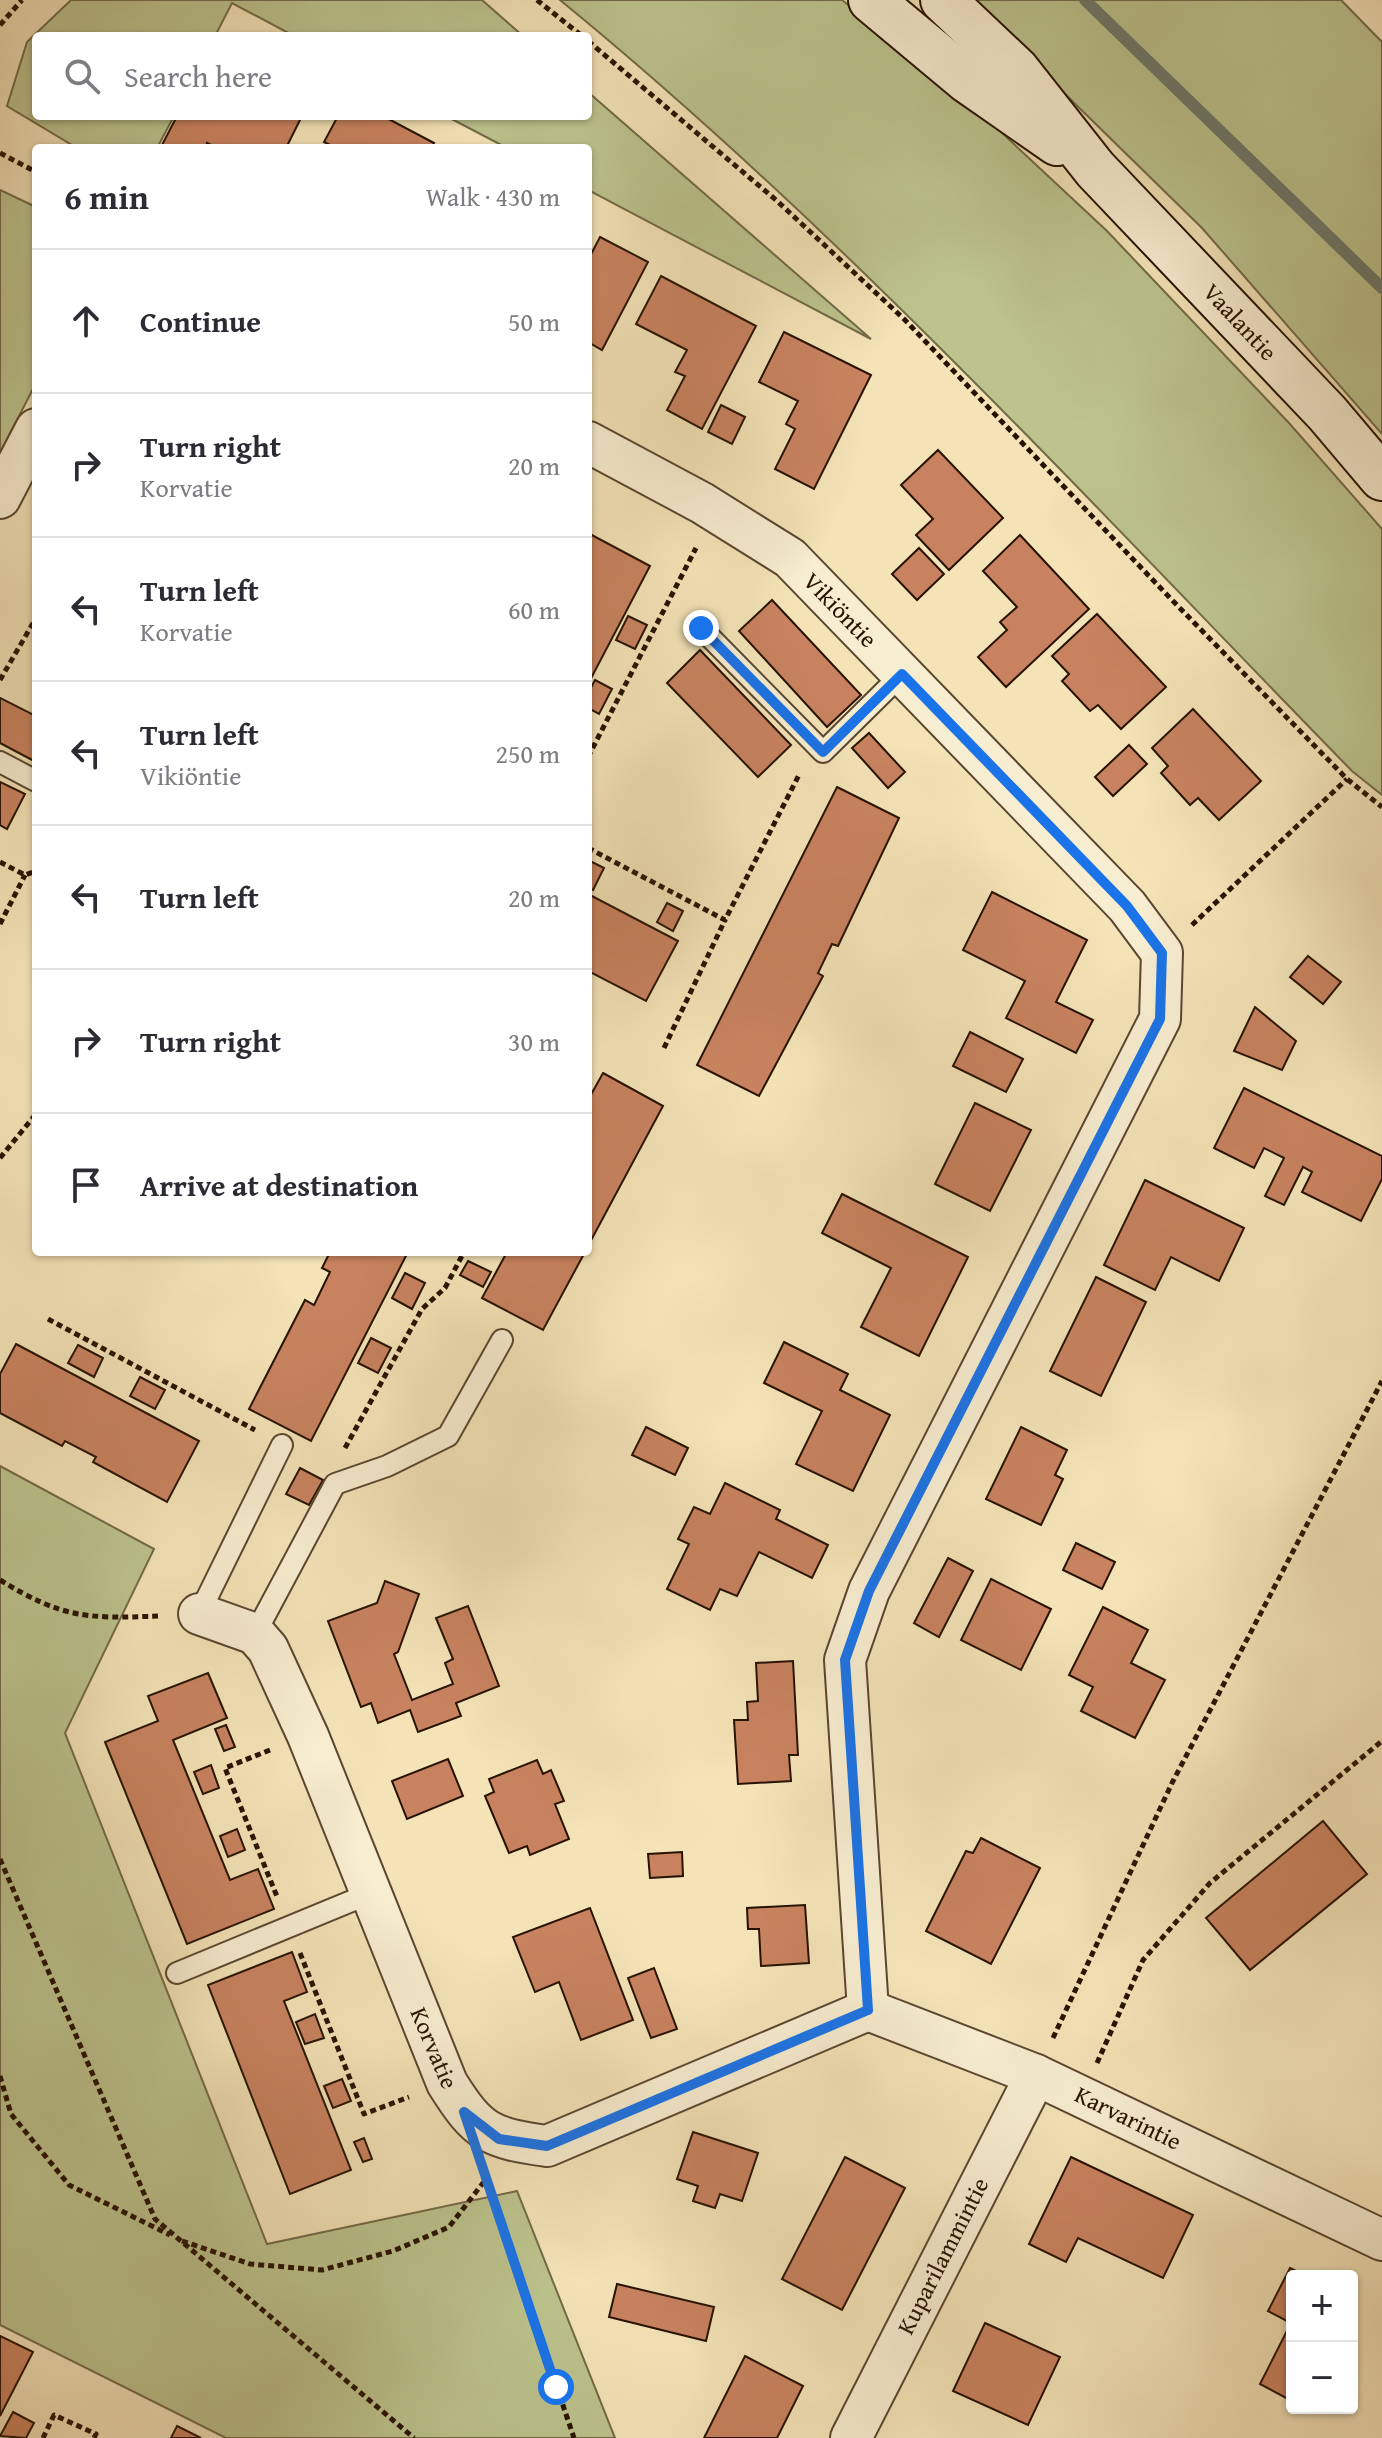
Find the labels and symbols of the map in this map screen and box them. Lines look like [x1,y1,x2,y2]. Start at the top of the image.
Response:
street label: Vaalantie [1195,275,1286,368]
street label: Vikiöntie [795,564,885,655]
route end [683,610,719,646]
street label: Korvatie [402,2002,467,2094]
street label: Karvarintie [1069,2077,1188,2158]
street label: Kuparilammintie [888,2171,997,2340]
route start [538,2369,574,2405]

